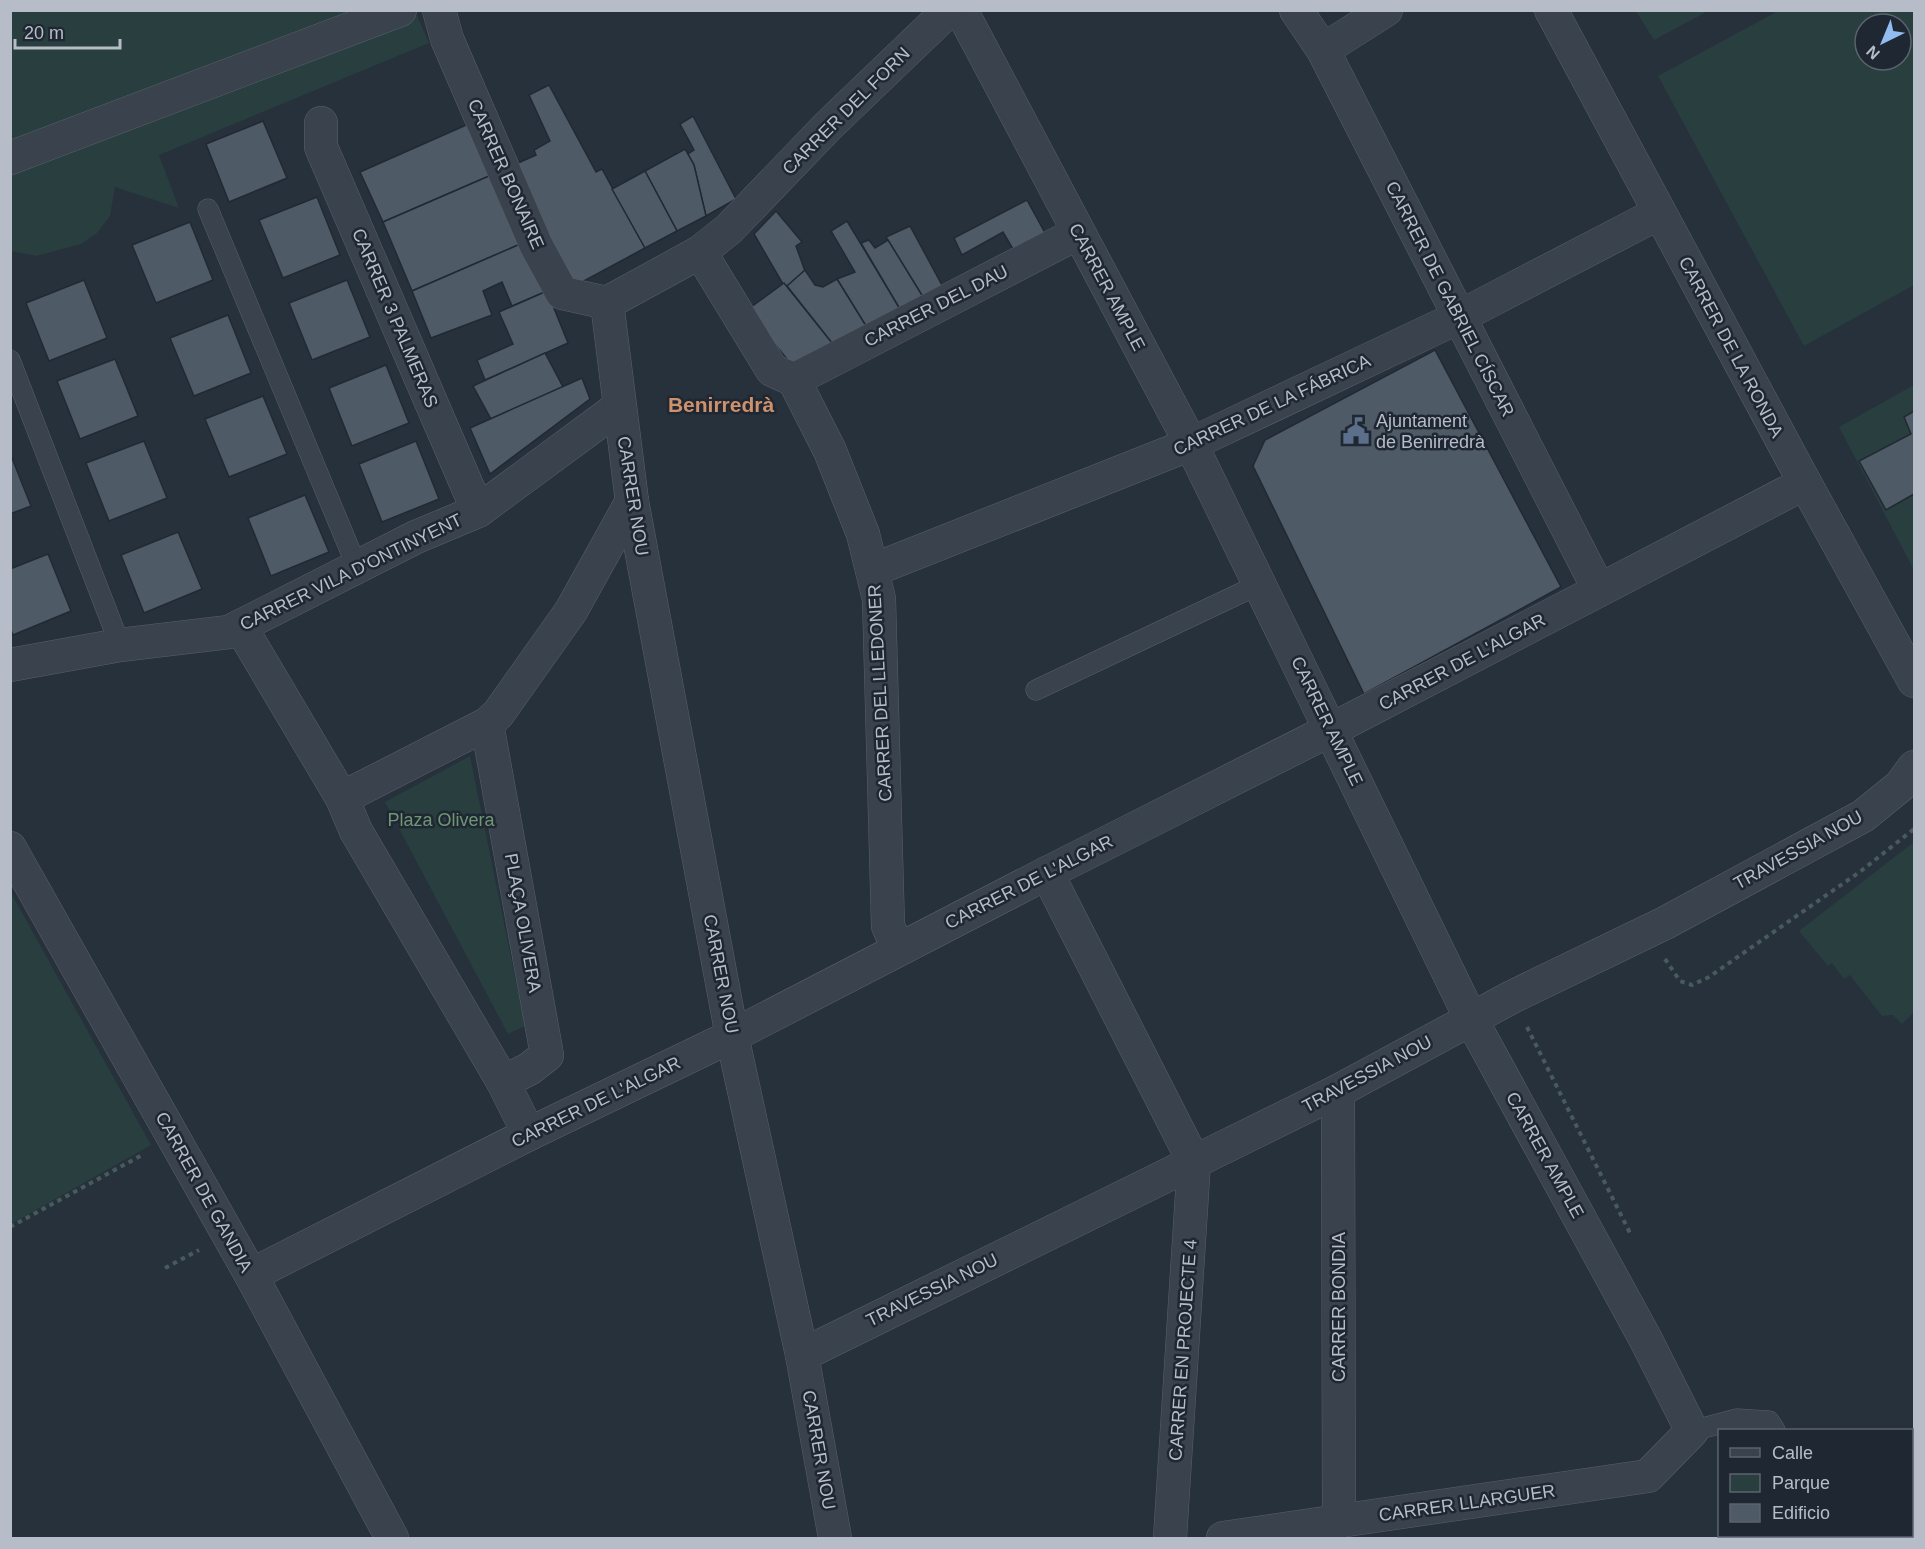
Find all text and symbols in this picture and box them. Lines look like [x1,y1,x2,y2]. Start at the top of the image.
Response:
scale bar [15,12,120,50]
north arrow [1853,12,1913,72]
text: 20 m [24,23,64,43]
text: N [1863,42,1883,63]
street label: CARRER DEL FORN [778,43,914,179]
street label: CARRER BONAIRE [464,96,548,252]
street label: CARRER DE GABRIEL CÍSCAR [1382,178,1518,420]
street label: CARRER AMPLE [1065,220,1149,354]
street label: CARRER 3 PALMERAS [348,225,442,411]
street label: CARRER DE LA RONDA [1675,253,1787,441]
street label: CARRER DEL DAU [861,261,1011,351]
street label: CARRER DE LA FÁBRICA [1170,350,1374,460]
district label: Benirredrà [668,393,774,416]
place label: Ajuntament de Benirredrà [1376,411,1486,452]
public building icon: Ajuntament de Benirredrà [1341,416,1371,446]
street label: CARRER NOU [614,435,652,557]
street label: CARRER VILA D'ONTINYENT [237,509,465,635]
street label: CARRER DEL LLEDONER [864,584,896,802]
street label: CARRER DE L'ALGAR [1375,610,1549,714]
street label: CARRER AMPLE [1287,653,1367,789]
street label: TRAVESSIA NOU [1730,806,1866,894]
park label: Plaza Olivera [387,810,496,830]
street label: CARRER DE L'ALGAR [942,831,1116,933]
street label: PLAÇA OLIVERA [501,852,545,994]
street label: CARRER NOU [700,913,742,1035]
street label: TRAVESSIA NOU [1299,1031,1435,1117]
street label: CARRER DE L'ALGAR [508,1052,684,1152]
street label: CARRER AMPLE [1502,1088,1588,1222]
street label: CARRER DE GANDIA [152,1108,256,1276]
street label: CARRER BONDIA [1329,1232,1349,1382]
street label: CARRER EN PROJECTE 4 [1165,1239,1201,1461]
street label: TRAVESSIA NOU [863,1250,1001,1330]
street label: CARRER NOU [799,1389,839,1511]
legend [1718,1429,1913,1537]
text: Calle [1772,1443,1813,1463]
text: Parque [1772,1473,1830,1493]
street label: CARRER LLARGUER [1377,1481,1557,1525]
text: Edificio [1772,1503,1830,1523]

